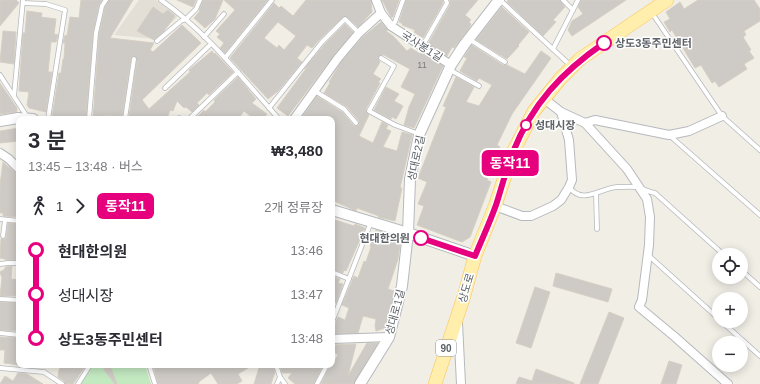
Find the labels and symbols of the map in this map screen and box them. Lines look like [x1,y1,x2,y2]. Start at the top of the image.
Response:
street label: 국사봉1길 [399,28,445,64]
marker: 상도3동주민센터 [596,35,612,51]
place label: 상도3동주민센터 [615,37,692,49]
house number: 11 [417,60,427,70]
marker: 성대시장 [520,119,532,131]
place label: 성대시장 [535,119,575,131]
street label: 성대로2길 [405,134,427,182]
line badge: 동작11 [482,150,538,176]
marker: 현대한의원 [413,230,429,246]
place label: 현대한의원 [359,232,410,244]
street label: 상도로 [456,272,476,304]
street label: 성대로1길 [383,288,407,336]
road number: 90 [436,340,456,356]

